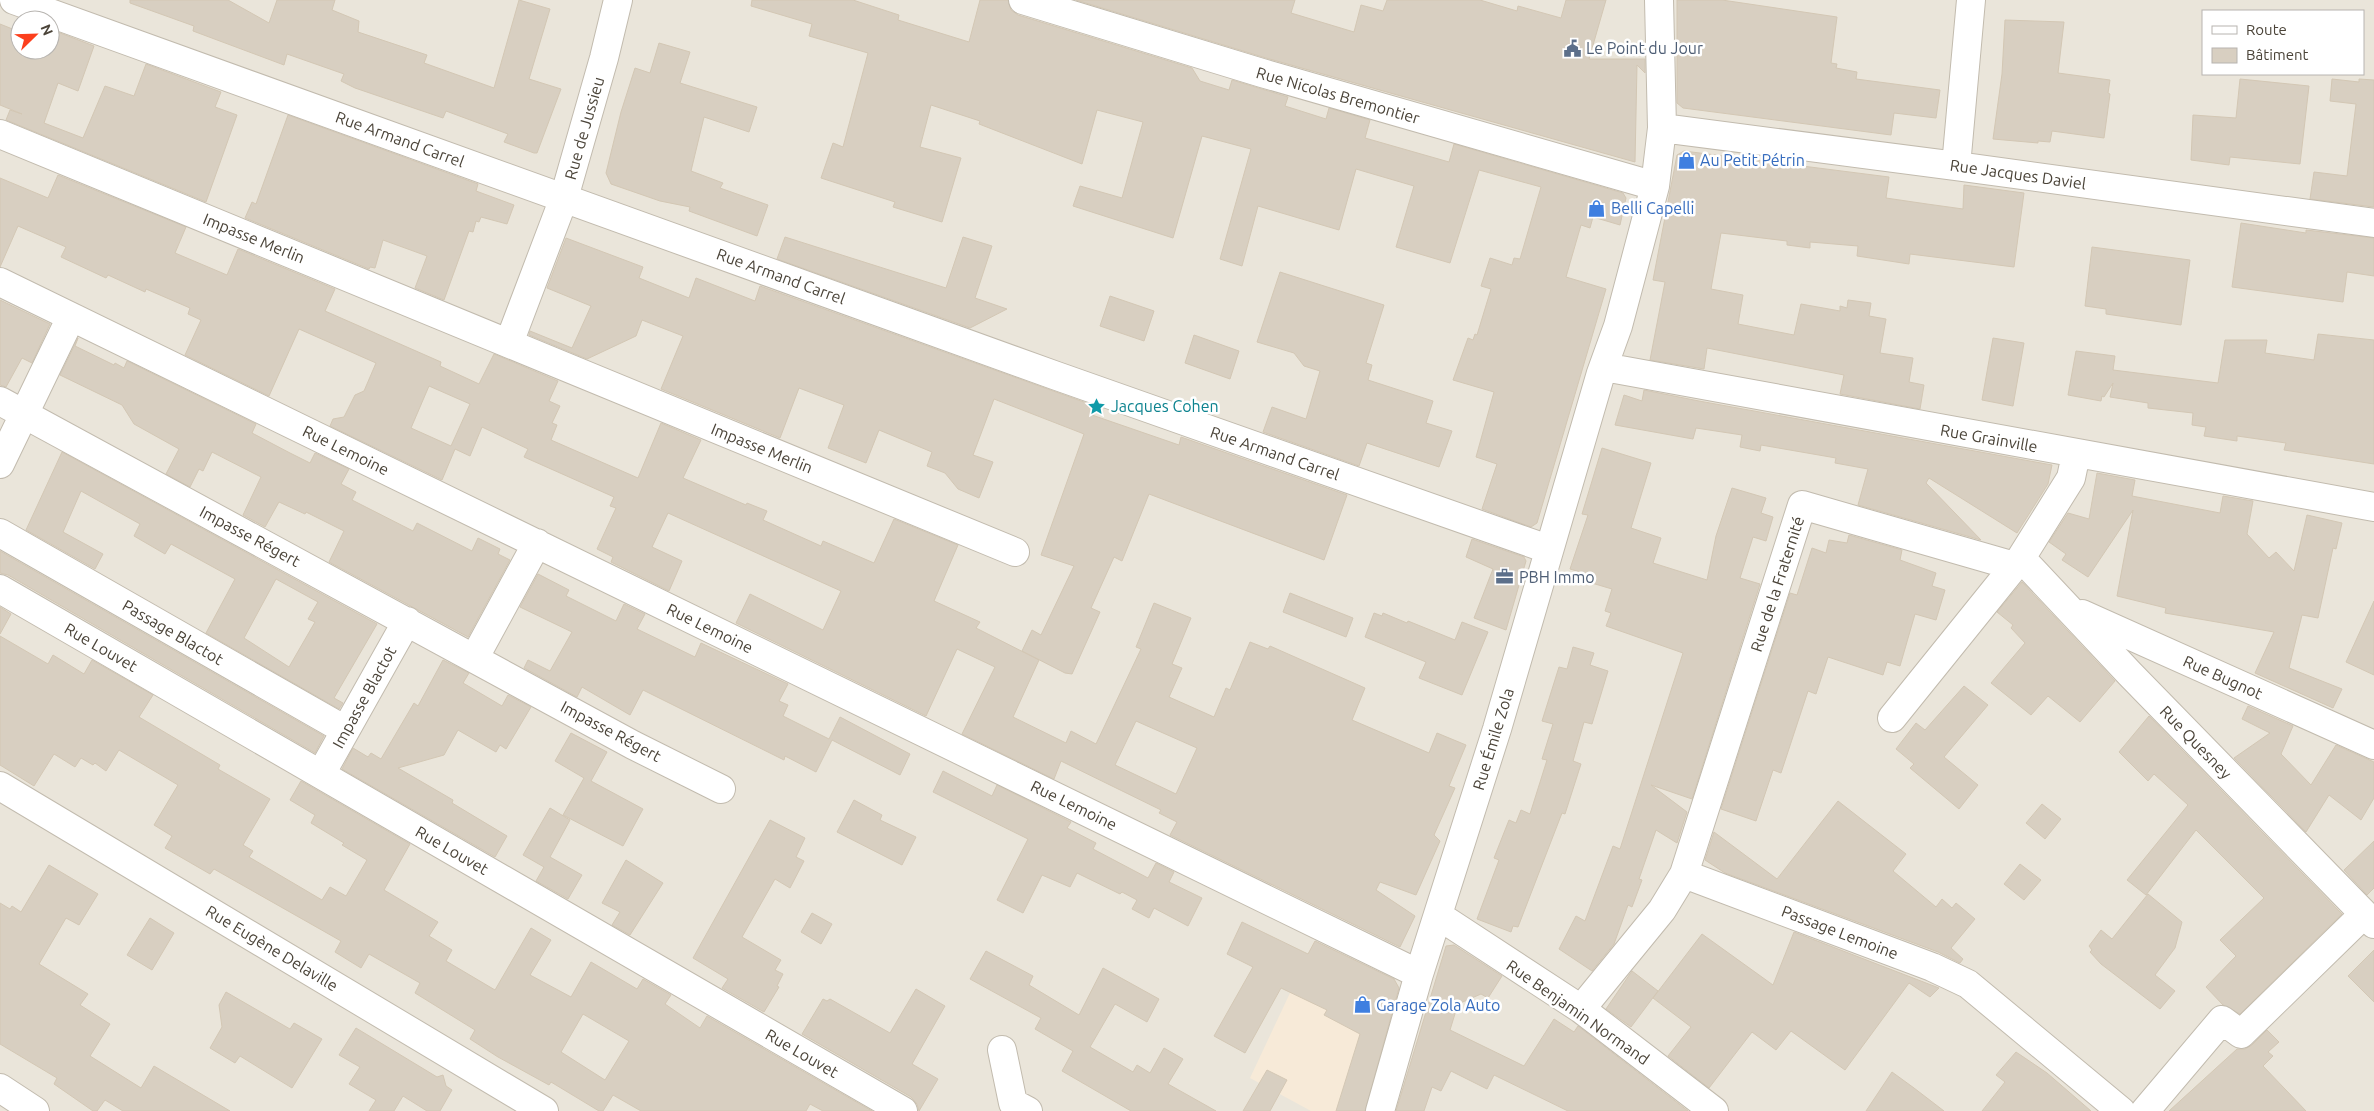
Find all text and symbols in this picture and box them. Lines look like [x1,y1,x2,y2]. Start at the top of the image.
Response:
north arrow [10,10,60,60]
legend [2202,10,2364,75]
text: Route [2246,21,2287,38]
text: N [38,22,56,38]
public building icon: Le Point du Jour [1562,38,1582,58]
place label: Le Point du Jour [1586,39,1703,57]
text: Bâtiment [2246,46,2309,63]
street label: Rue Nicolas Bremontier [1254,63,1422,127]
street label: Rue de Jussieu [561,74,607,182]
street label: Rue Armand Carrel [333,107,467,171]
shop icon: Au Petit Pétrin [1676,150,1696,170]
place label: Au Petit Pétrin [1700,151,1805,169]
street label: Rue Jacques Daviel [1949,156,2087,192]
shop icon: Belli Capelli [1587,198,1607,218]
place label: Belli Capelli [1611,199,1694,217]
street label: Impasse Merlin [201,209,307,267]
street label: Rue Armand Carrel [714,244,848,308]
place icon: Jacques Cohen [1087,396,1107,416]
place label: Jacques Cohen [1111,397,1219,415]
street label: Impasse Merlin [709,419,815,477]
street label: Rue Lemoine [300,421,392,479]
street label: Rue Grainville [1939,421,2039,455]
street label: Rue Armand Carrel [1208,422,1342,484]
street label: Impasse Régert [197,502,304,570]
street label: Rue de la Fraternité [1747,514,1807,654]
office icon: PBH Immo [1495,567,1515,587]
place label: PBH Immo [1519,568,1595,586]
street label: Passage Blactot [119,596,227,668]
street label: Rue Lemoine [664,599,756,657]
street label: Rue Louvet [61,619,141,675]
street label: Impasse Blactot [329,642,400,751]
street label: Rue Bugnot [2181,652,2266,703]
street label: Rue Émile Zola [1467,685,1517,792]
street label: Impasse Régert [558,697,665,765]
street label: Rue Quesney [2157,702,2236,782]
street label: Rue Lemoine [1028,776,1120,834]
street label: Rue Louvet [412,822,492,878]
street label: Rue Eugène Delaville [203,901,341,995]
street label: Passage Lemoine [1779,901,1901,963]
street label: Rue Benjamin Normand [1503,956,1653,1068]
shop icon: Garage Zola Auto [1352,995,1372,1015]
place label: Garage Zola Auto [1376,996,1500,1014]
street label: Rue Louvet [762,1025,842,1081]

